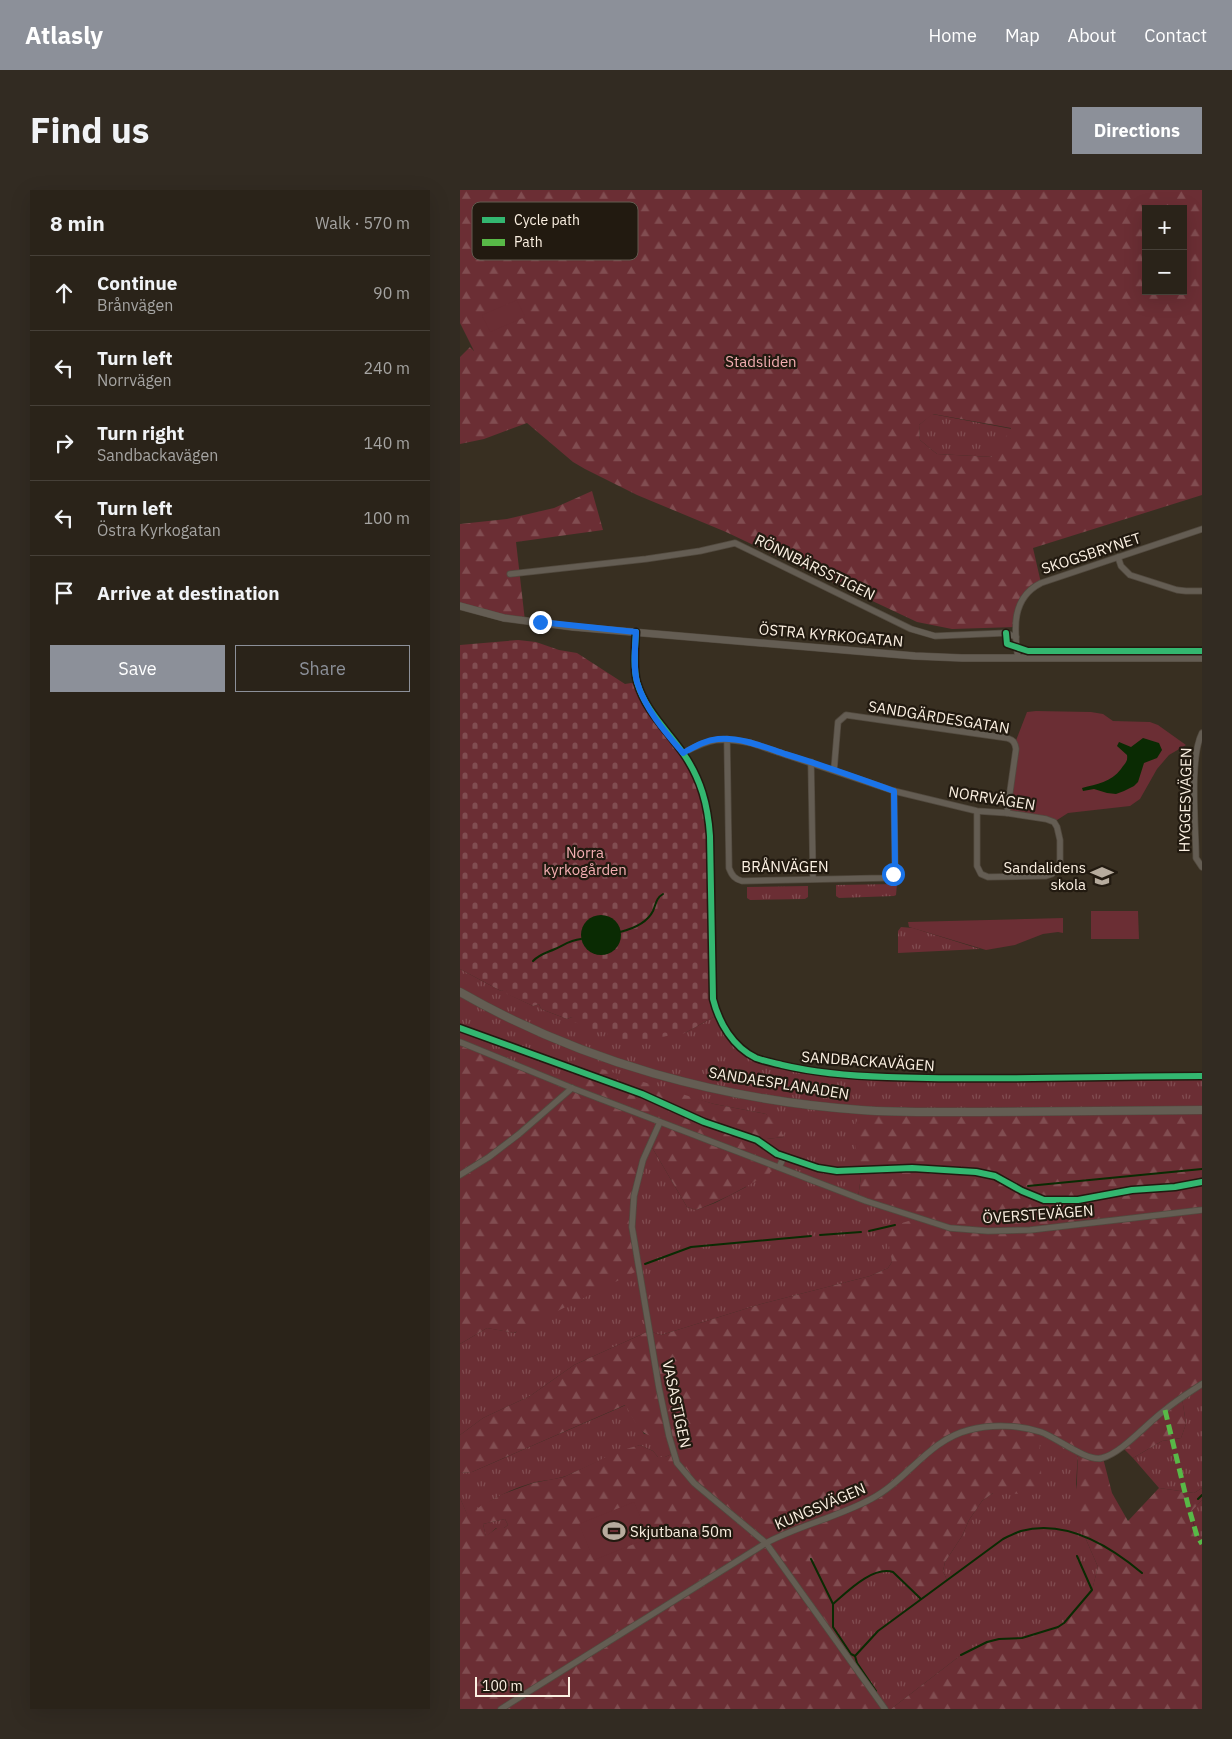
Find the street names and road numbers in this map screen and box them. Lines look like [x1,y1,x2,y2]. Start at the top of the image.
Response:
street label: SKOGSBRYNET [1039,528,1143,578]
street label: RÖNNBÄRSSTIGEN [752,530,878,604]
street label: ÖSTRA KYRKOGATAN [758,619,904,651]
street label: SANDGÄRDESGATAN [867,696,1011,738]
street label: HYGGESVÄGEN [1175,747,1195,853]
street label: NORRVÄGEN [947,782,1037,814]
street label: BRÅNVÄGEN [741,857,829,876]
street label: SANDBACKAVÄGEN [801,1047,935,1075]
street label: SANDAESPLANADEN [707,1063,851,1103]
street label: ÖVERSTEVÄGEN [982,1201,1094,1227]
street label: VASASTIGEN [658,1358,696,1450]
street label: KUNGSVÄGEN [772,1478,868,1534]

